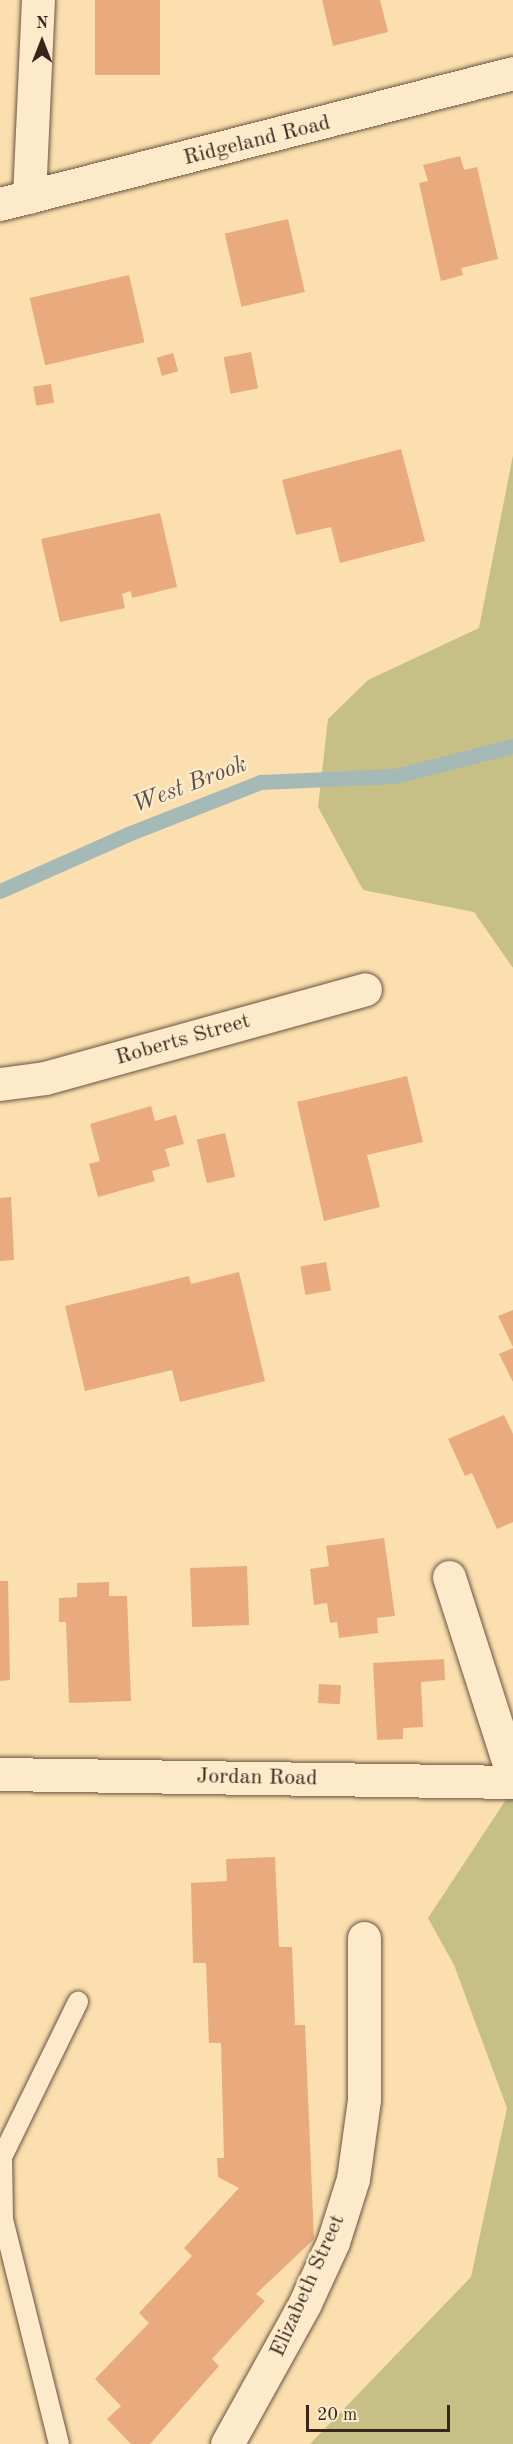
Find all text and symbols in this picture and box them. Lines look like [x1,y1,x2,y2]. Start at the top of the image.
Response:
north arrow [12,12,72,72]
text: N [36,16,48,32]
street label: Ridgeland Road [181,110,333,172]
water label: West Brook [128,751,252,821]
street label: Roberts Street [113,1008,253,1072]
street label: Jordan Road [196,1764,318,1792]
street label: Elizabeth Street [265,2211,351,2361]
scale bar [309,2393,453,2431]
text: 20 m [317,2406,357,2424]

